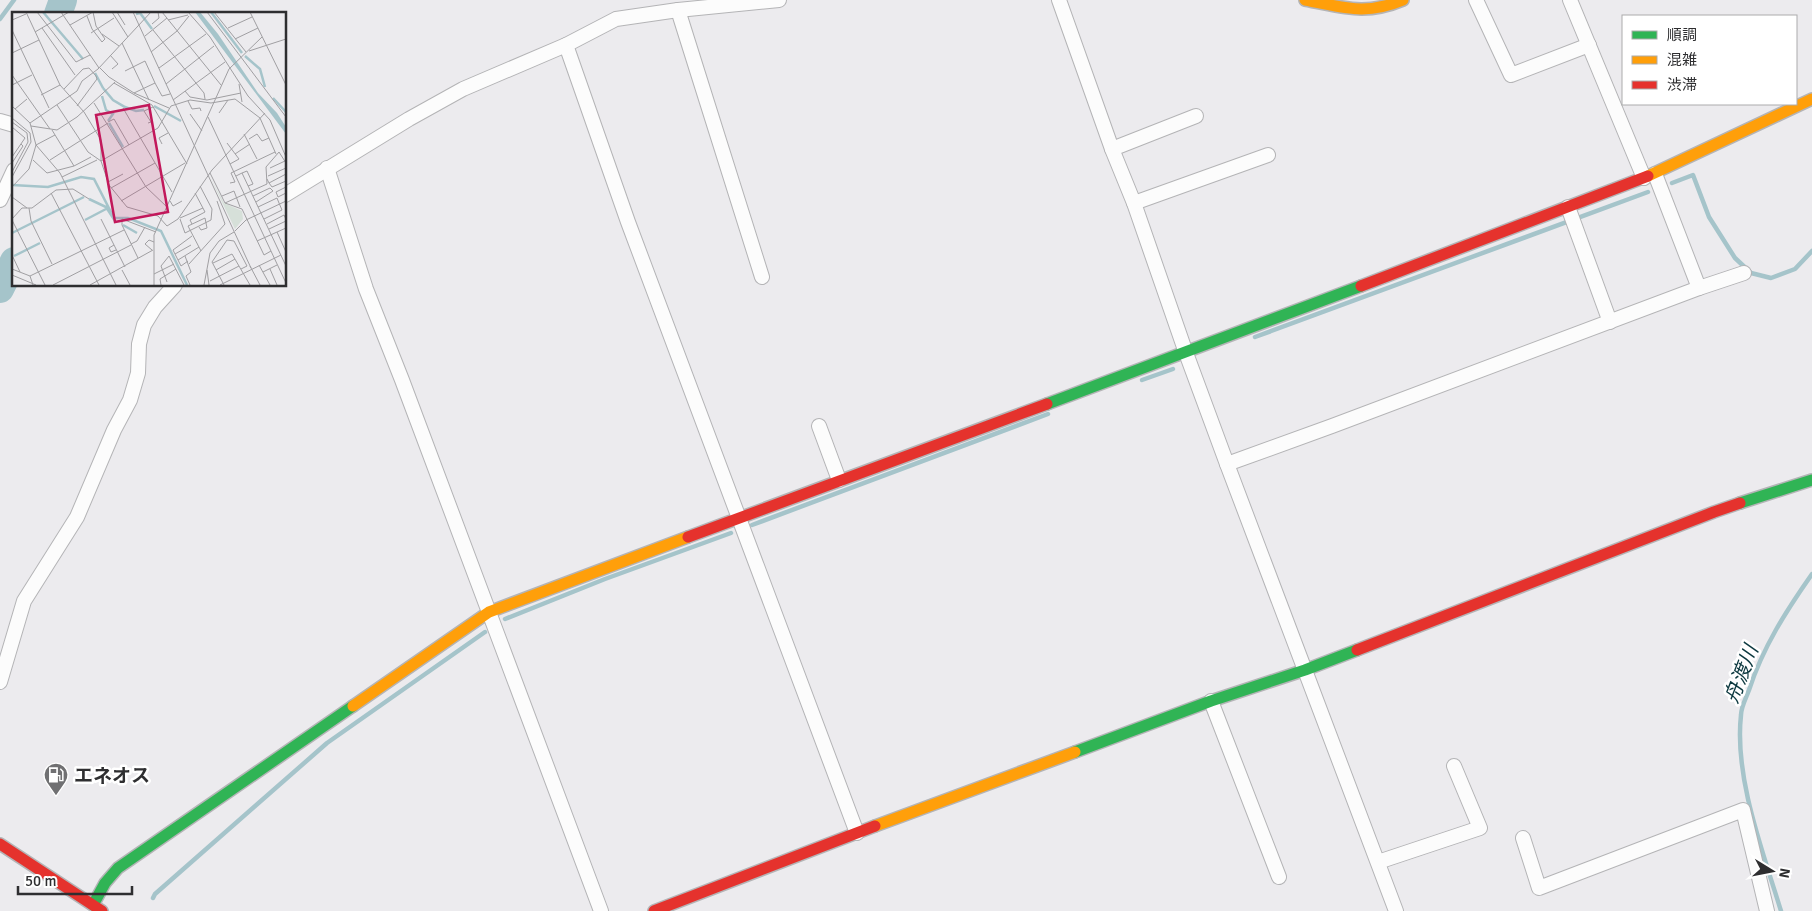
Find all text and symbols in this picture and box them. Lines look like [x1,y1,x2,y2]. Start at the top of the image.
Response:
inset map [12,12,286,286]
legend [1622,15,1797,105]
text: 順調 [1667,26,1697,44]
text: 混雑 [1667,51,1697,69]
text: 渋滞 [1667,76,1697,94]
water label: 舟渡川 [1719,640,1765,707]
fuel station icon: エネオス [43,762,69,796]
place label: エネオス [74,764,150,788]
north arrow [1747,846,1797,896]
scale bar [18,864,131,896]
text: N [1775,867,1794,879]
text: 50 m [25,872,56,890]

